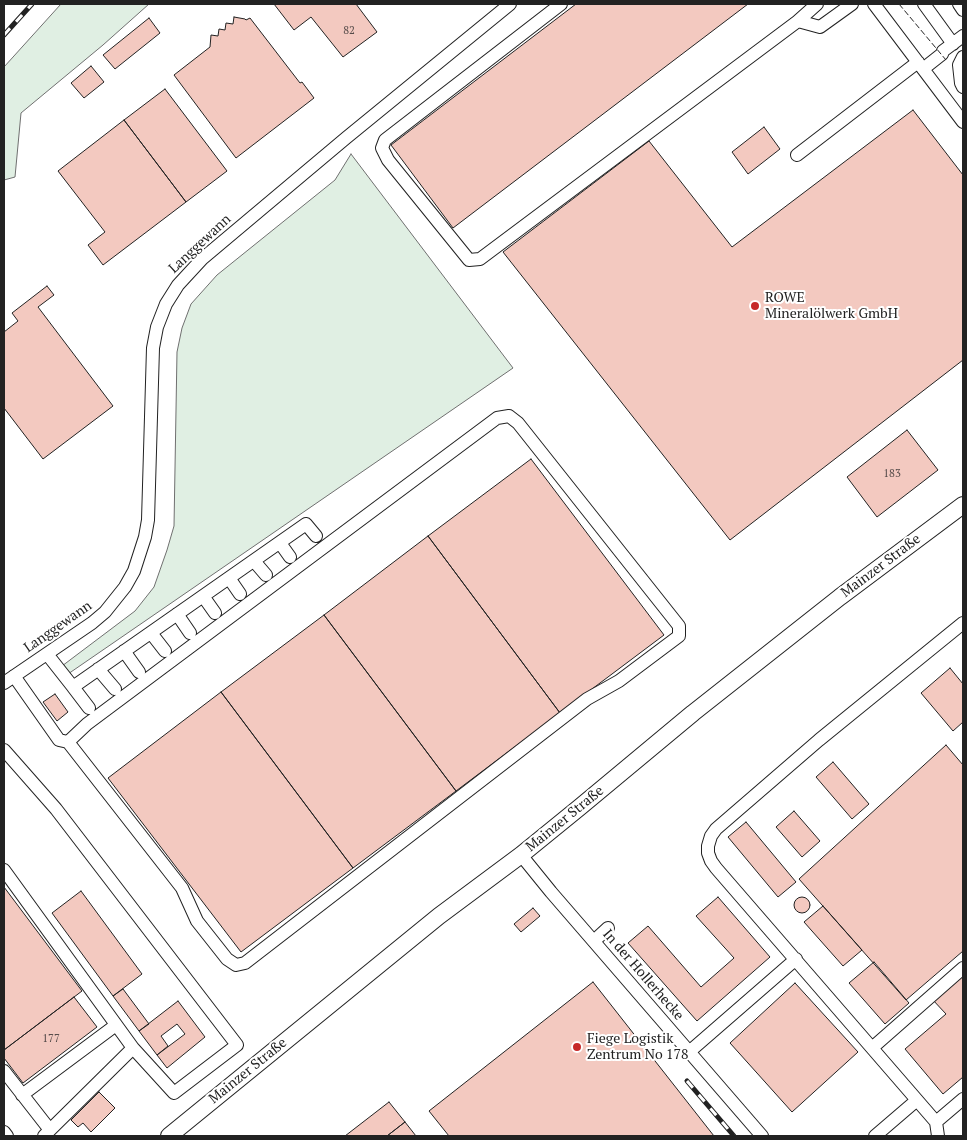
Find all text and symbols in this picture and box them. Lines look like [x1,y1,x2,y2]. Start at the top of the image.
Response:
house number: 82 [343,24,355,38]
street label: Langgewann [165,211,235,277]
place label: ROWE Mineralölwerk GmbH [765,290,898,322]
marker: ROWE Mineralölwerk GmbH [749,300,761,312]
house number: 183 [883,467,901,481]
street label: Mainzer Straße [838,531,924,601]
street label: Langgewann [21,598,95,656]
street label: Mainzer Straße [523,782,607,856]
street label: In der Hollerhecke [599,926,687,1024]
place label: Fiege Logistik Zentrum No 178 [587,1031,688,1064]
house number: 177 [42,1032,60,1046]
street label: Mainzer Straße [206,1034,290,1108]
marker: Fiege Logistik Zentrum No 178 [571,1041,583,1053]

